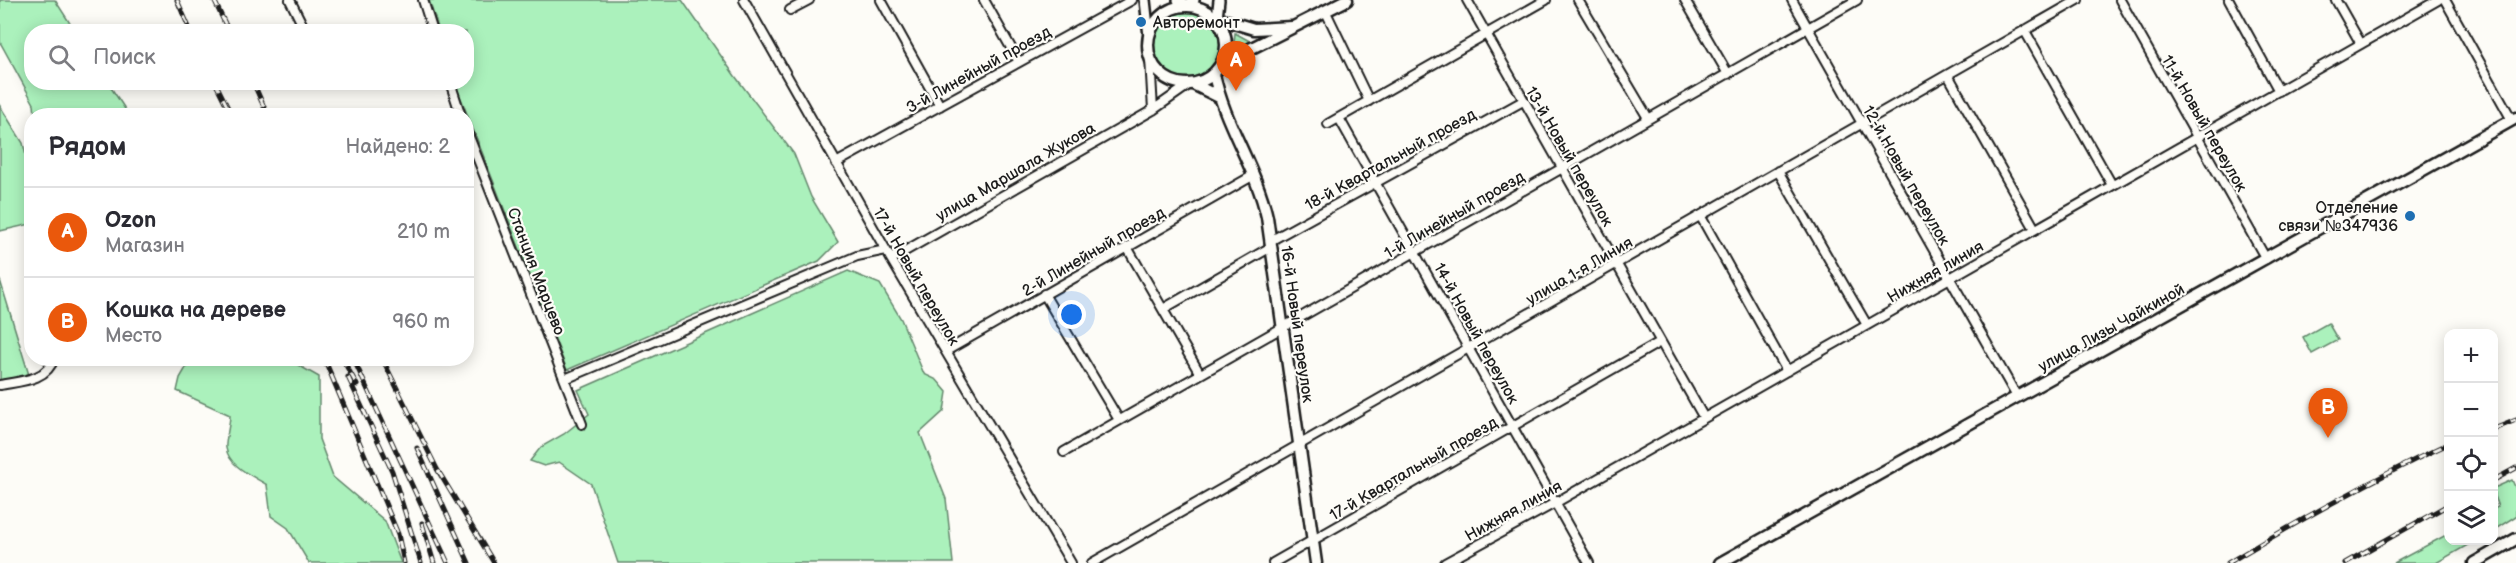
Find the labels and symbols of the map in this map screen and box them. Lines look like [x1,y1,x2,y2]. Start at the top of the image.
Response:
place label: Авторемонт [1152,14,1240,33]
marker: Авторемонт [1134,15,1148,29]
street label: 3-й Линейный проезд [903,23,1055,118]
pin: A [1216,42,1256,91]
street label: 11-й Новый переулок [2157,52,2251,196]
street label: 13-й Новый переулок [1521,83,1617,230]
street label: 12-й Новый переулок [1858,103,1954,249]
street label: 18-й Квартальный проезд [1302,105,1480,215]
street label: улица Маршала Жукова [933,119,1099,226]
street label: 1-й Линейный проезд [1381,167,1528,263]
place label: Отделение связи №347936 [2278,199,2398,236]
street label: 2-й Линейный проезд [1019,203,1169,301]
street label: 17-й Новый переулок [868,204,963,350]
street label: Станция Марцево [503,205,569,338]
marker: Отделение связи №347936 [2403,209,2417,223]
street label: улица 1-я Линия [1523,233,1636,309]
street label: Нижняя линия [1884,237,1987,308]
street label: 16-й Новый переулок [1276,245,1317,404]
street label: 14-й Новый переулок [1429,260,1523,408]
street label: улица Лизы Чайкиной [2035,280,2188,376]
your location [1057,300,1086,329]
pin: B [2308,388,2348,438]
street label: 17-й Квартальный проезд [1326,413,1501,525]
street label: Нижняя линия [1462,477,1566,546]

